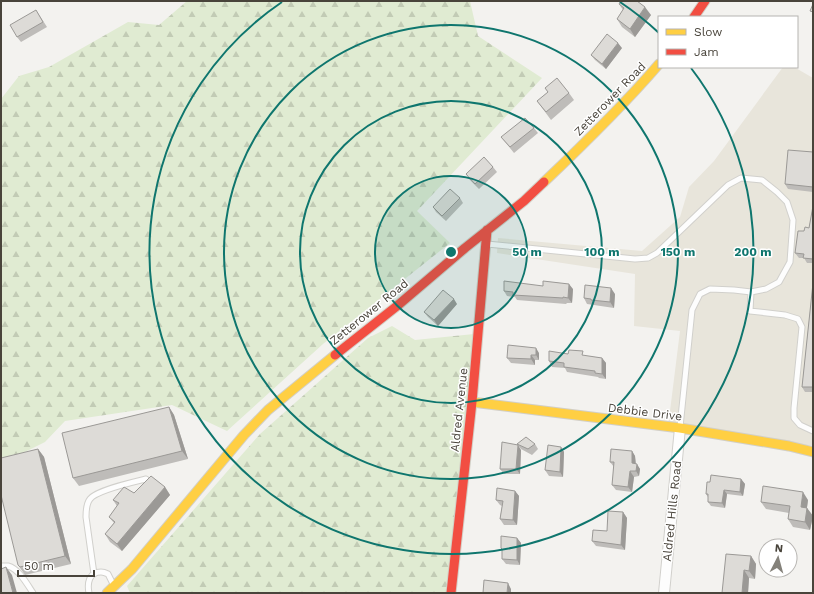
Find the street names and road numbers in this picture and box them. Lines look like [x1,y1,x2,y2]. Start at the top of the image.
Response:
street label: Zetterower Road [571,59,649,139]
street label: Zetterower Road [327,276,411,348]
street label: Aldred Avenue [448,367,470,453]
street label: Debbie Drive [607,401,683,424]
street label: Aldred Hills Road [660,460,684,562]

